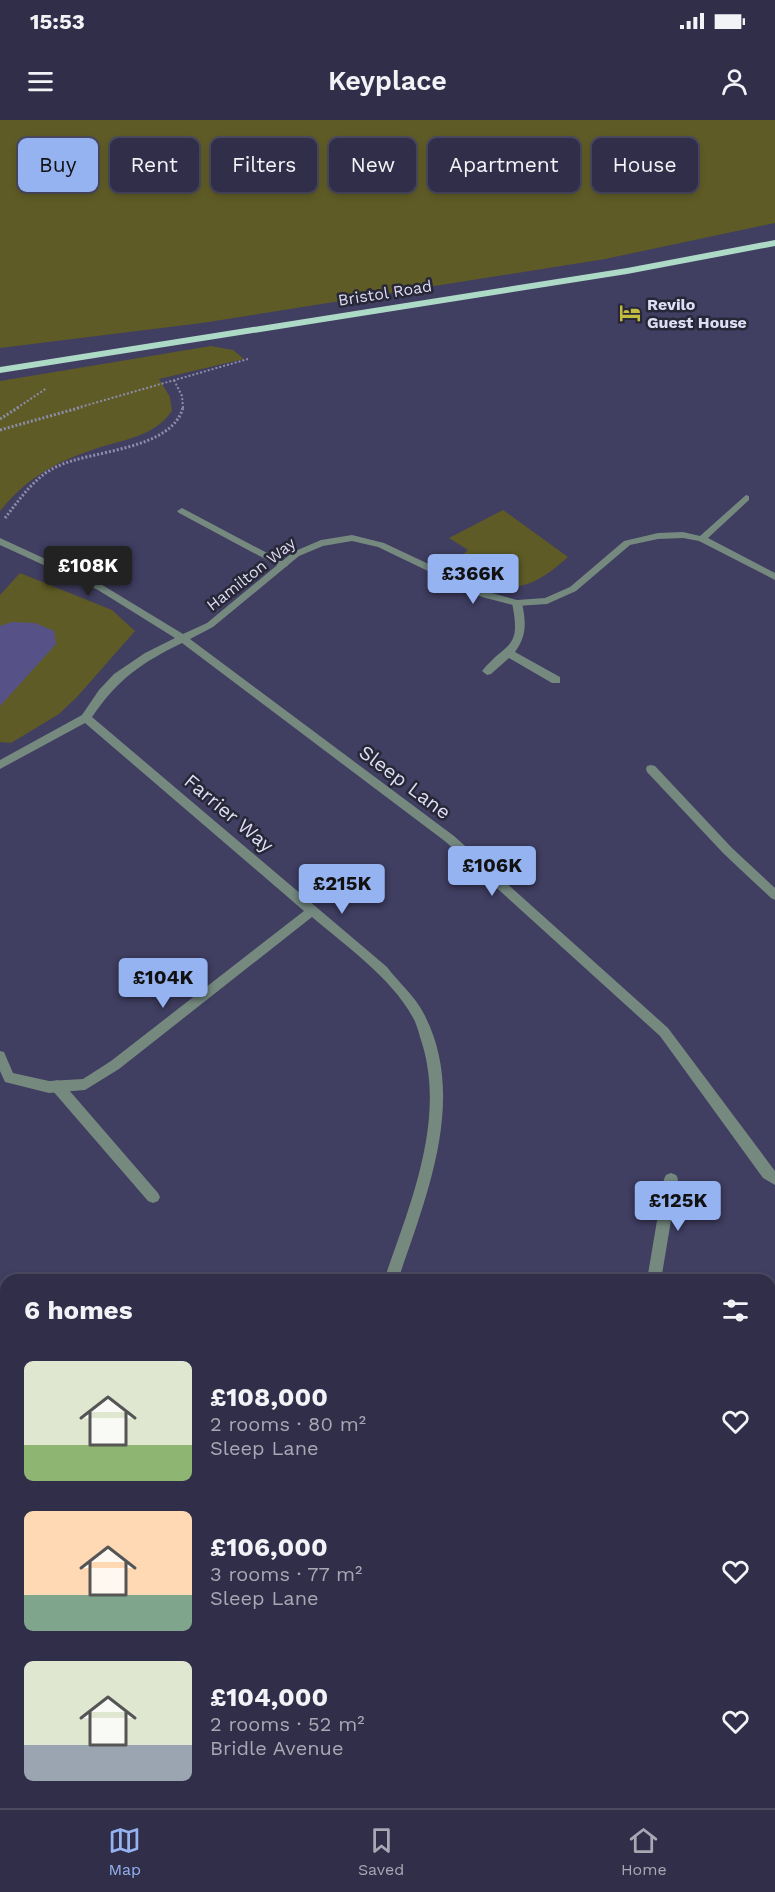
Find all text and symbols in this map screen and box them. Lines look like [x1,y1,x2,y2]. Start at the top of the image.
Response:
text: 15:53 [30,9,85,34]
icon: menu [24,65,57,98]
text: Keyplace [328,65,447,97]
icon: person [718,65,751,98]
chip: Buy [18,138,98,192]
chip: Rent [110,138,199,192]
chip: Filters [211,138,317,192]
chip: New [329,138,416,192]
chip: Apartment [428,138,580,192]
chip: House [592,138,698,192]
street label: Bristol Road [337,276,433,310]
place label: Revilo Guest House [647,295,747,332]
hotel icon: Revilo Guest House [618,301,642,325]
street label: Hamilton Way [203,533,300,615]
pin: £108K [46,546,130,597]
text: £108K [58,553,118,577]
pin: £366K [431,554,515,605]
text: £366K [442,561,504,585]
street label: Sleep Lane [354,740,456,824]
street label: Farrier Way [179,769,279,858]
pin: £106K [450,846,534,897]
text: £106K [462,853,522,877]
pin: £215K [300,864,384,915]
text: £215K [313,871,371,895]
pin: £104K [121,958,205,1009]
text: £104K [133,965,193,989]
pin: £125K [636,1181,720,1232]
text: £125K [649,1188,707,1212]
icon: filters [719,1294,752,1327]
text: 6 homes [24,1295,133,1325]
text: £108,000 [210,1382,328,1412]
icon: home [72,1385,144,1457]
icon: heart [719,1405,752,1438]
text: 2 rooms · 80 m² [210,1412,366,1436]
text: Sleep Lane [210,1436,319,1460]
text: £106,000 [210,1532,328,1562]
icon: home [72,1535,144,1607]
icon: heart [719,1555,752,1588]
text: 3 rooms · 77 m² [210,1562,362,1586]
text: Sleep Lane [210,1586,319,1610]
text: £104,000 [210,1682,328,1712]
icon: home [72,1685,144,1757]
icon: heart [719,1705,752,1738]
text: 2 rooms · 52 m² [210,1712,365,1736]
text: Bridle Avenue [210,1736,344,1760]
tab: Map [108,1824,141,1879]
tab: Saved [358,1824,404,1879]
tab: Home [621,1824,667,1879]

